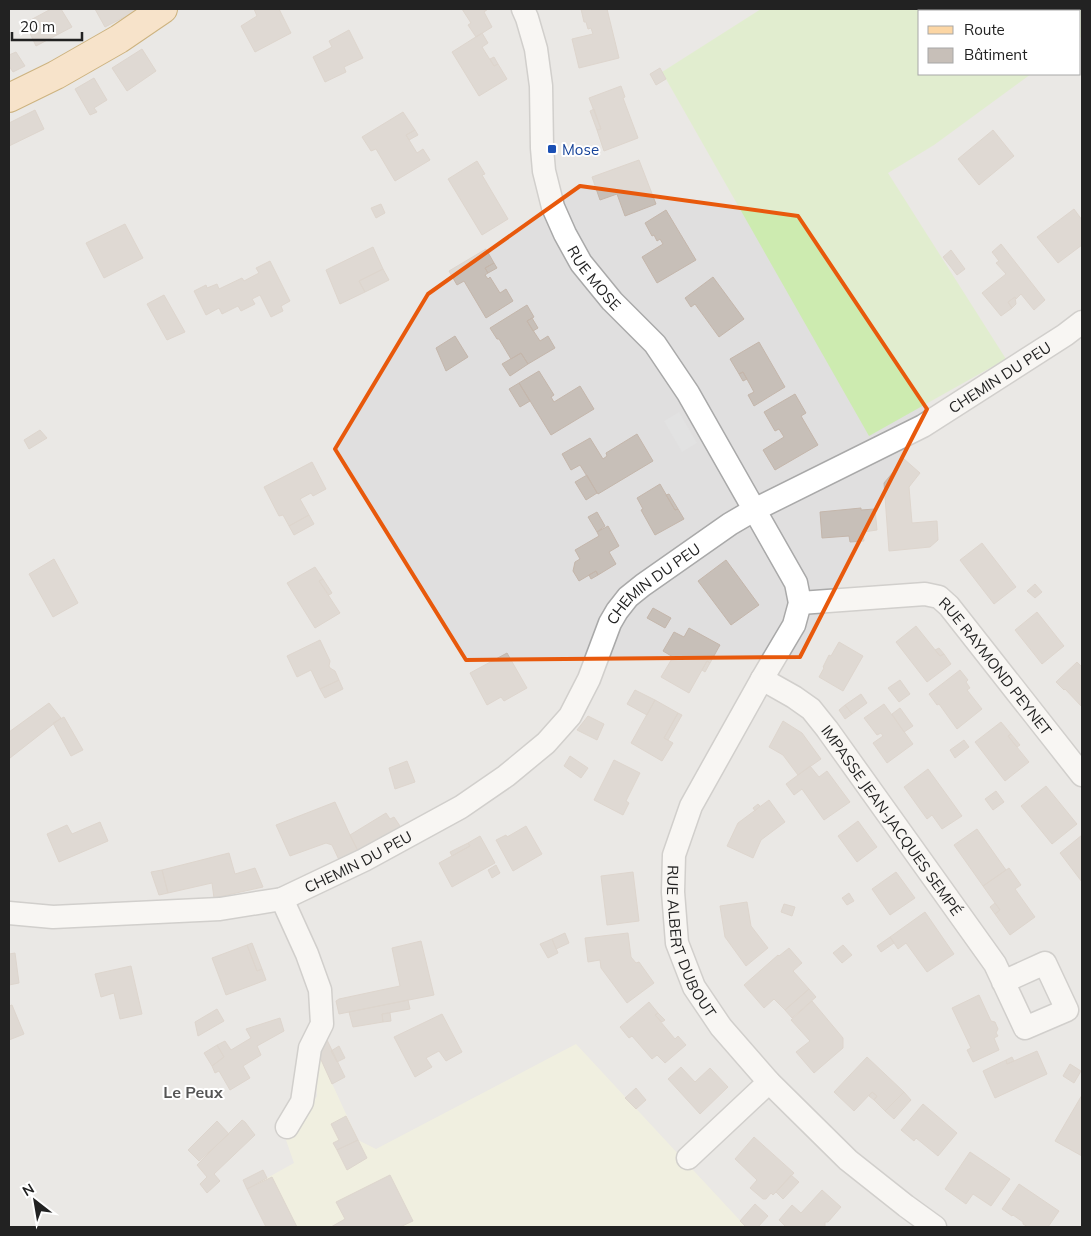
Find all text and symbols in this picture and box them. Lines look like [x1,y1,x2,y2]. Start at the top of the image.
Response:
scale bar [12,10,82,42]
legend [918,10,1081,75]
text: 20 m [20,17,55,36]
text: Route [964,20,1005,39]
text: Bâtiment [964,45,1027,64]
place label: Mose [562,140,599,159]
marker: Mose [546,143,558,155]
street label: RUE MOSE [564,242,625,314]
street label: CHEMIN DU PEU [945,337,1054,417]
street label: CHEMIN DU PEU [602,538,704,627]
street label: RUE RAYMOND PEYNET [935,592,1056,739]
street label: IMPASSE JEAN-JACQUES SEMPÉ [818,721,967,919]
street label: CHEMIN DU PEU [301,826,415,897]
street label: RUE ALBERT DUBOUT [663,865,721,1021]
district label: Le Peux [163,1082,223,1102]
north arrow [10,1176,60,1226]
text: N [19,1179,37,1200]

